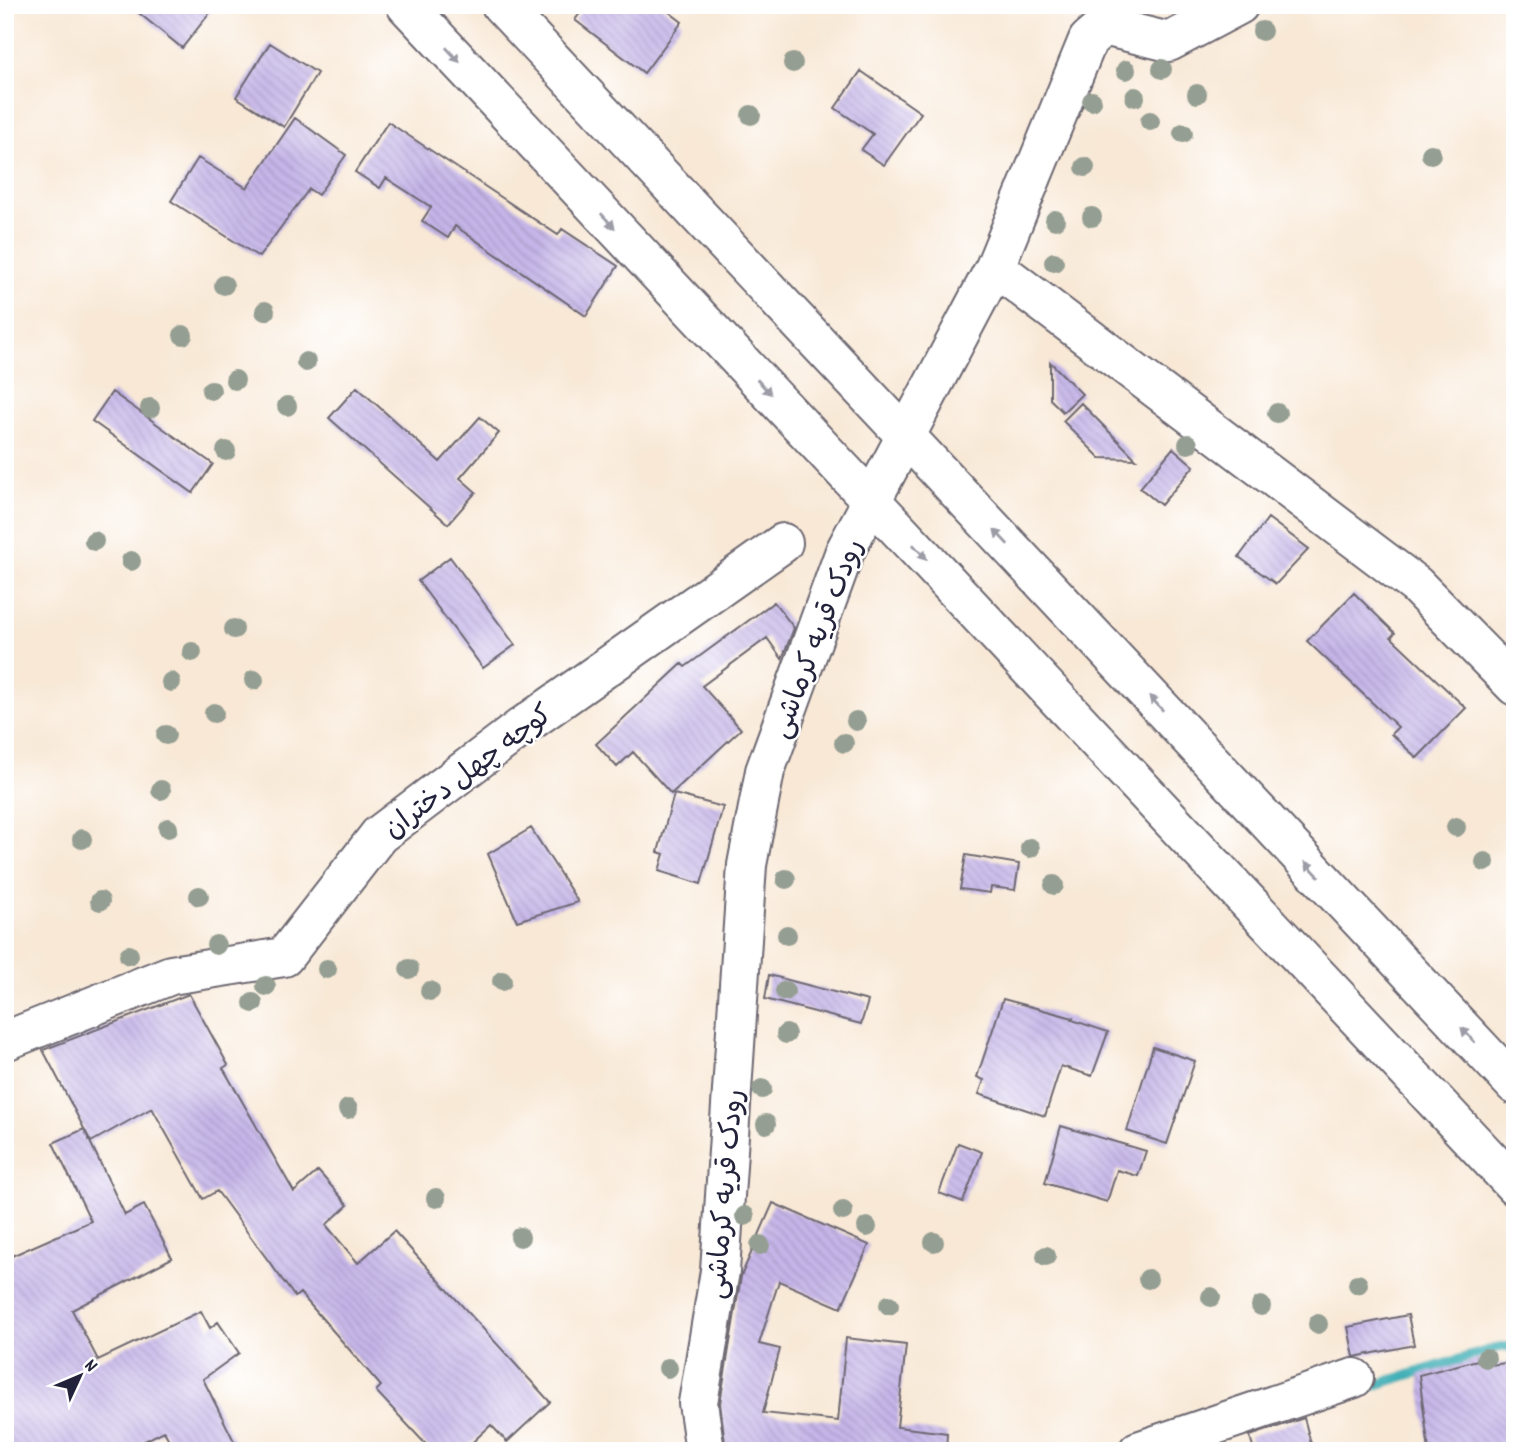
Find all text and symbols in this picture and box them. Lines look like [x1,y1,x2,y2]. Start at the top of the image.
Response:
one-way arrow [444,46,460,63]
one-way arrow [600,212,616,229]
one-way arrow [756,378,772,396]
one-way arrow [993,529,1009,546]
street label: رودک قریه کرماشی [763,534,876,745]
one-way arrow [911,544,928,561]
one-way arrow [1149,695,1165,712]
street label: کوچه چهل دختران [377,697,563,851]
one-way arrow [1305,861,1321,878]
one-way arrow [1460,1026,1476,1044]
street label: رودک قریه کرماشی [699,1088,757,1301]
north arrow [46,1340,116,1410]
text: N [77,1354,103,1379]

